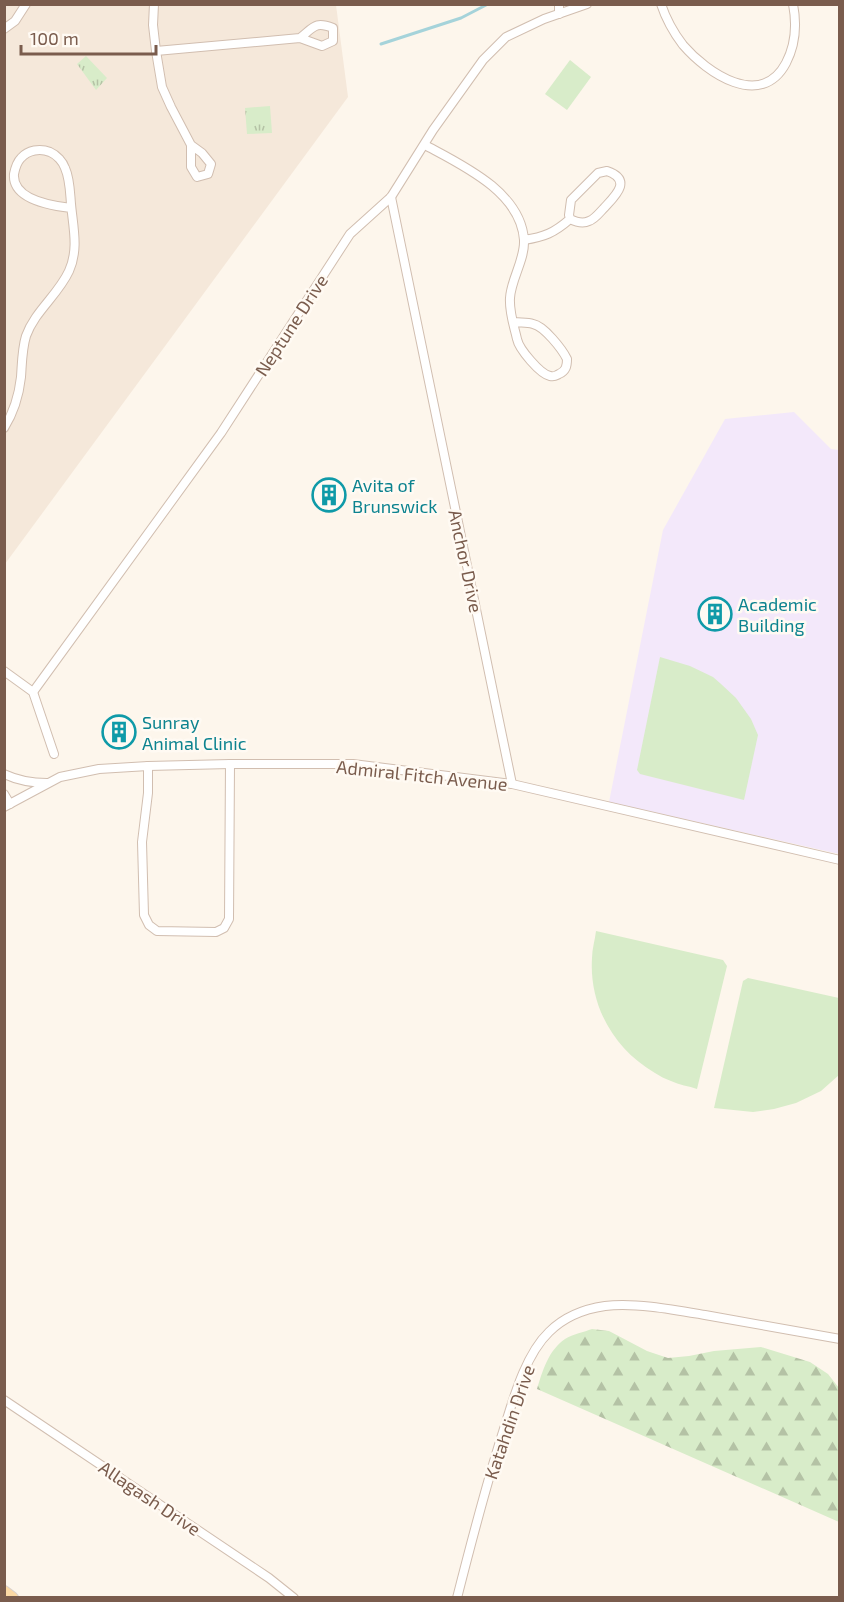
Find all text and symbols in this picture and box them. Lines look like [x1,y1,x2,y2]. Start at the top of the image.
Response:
scale bar [21,18,156,56]
text: 100 m [30,27,79,49]
street label: Neptune Drive [250,270,332,380]
place label: Avita of Brunswick [352,474,438,517]
building icon: Avita of Brunswick [311,477,347,513]
street label: Anchor Drive [444,507,488,615]
place label: Academic Building [738,593,817,636]
building icon: Academic Building [697,596,733,632]
place label: Sunray Animal Clinic [142,711,247,754]
building icon: Sunray Animal Clinic [101,714,137,750]
street label: Admiral Fitch Avenue [335,755,509,795]
street label: Katahdin Drive [479,1362,539,1482]
street label: Allagash Drive [95,1456,205,1540]

